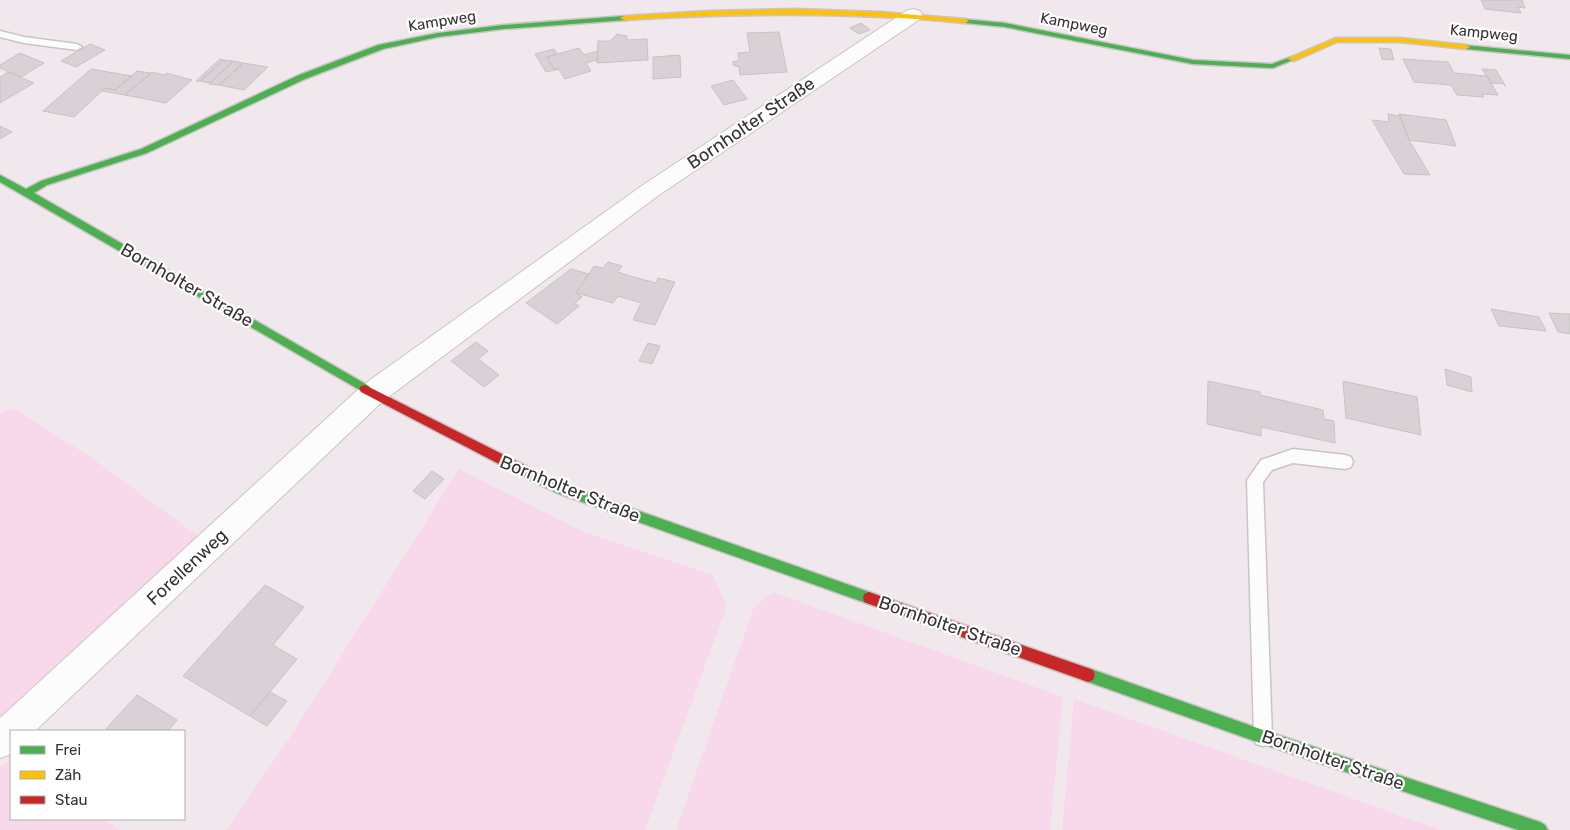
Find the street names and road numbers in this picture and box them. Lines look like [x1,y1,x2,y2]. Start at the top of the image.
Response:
street label: Kampweg [407,7,477,35]
street label: Kampweg [1039,9,1109,39]
street label: Kampweg [1449,20,1519,46]
street label: Bornholter Straße [683,72,819,174]
street label: Bornholter Straße [117,238,257,332]
street label: Bornholter Straße [497,451,643,527]
street label: Forellenweg [142,524,232,610]
street label: Bornholter Straße [876,591,1024,661]
street label: Bornholter Straße [1259,725,1407,795]

